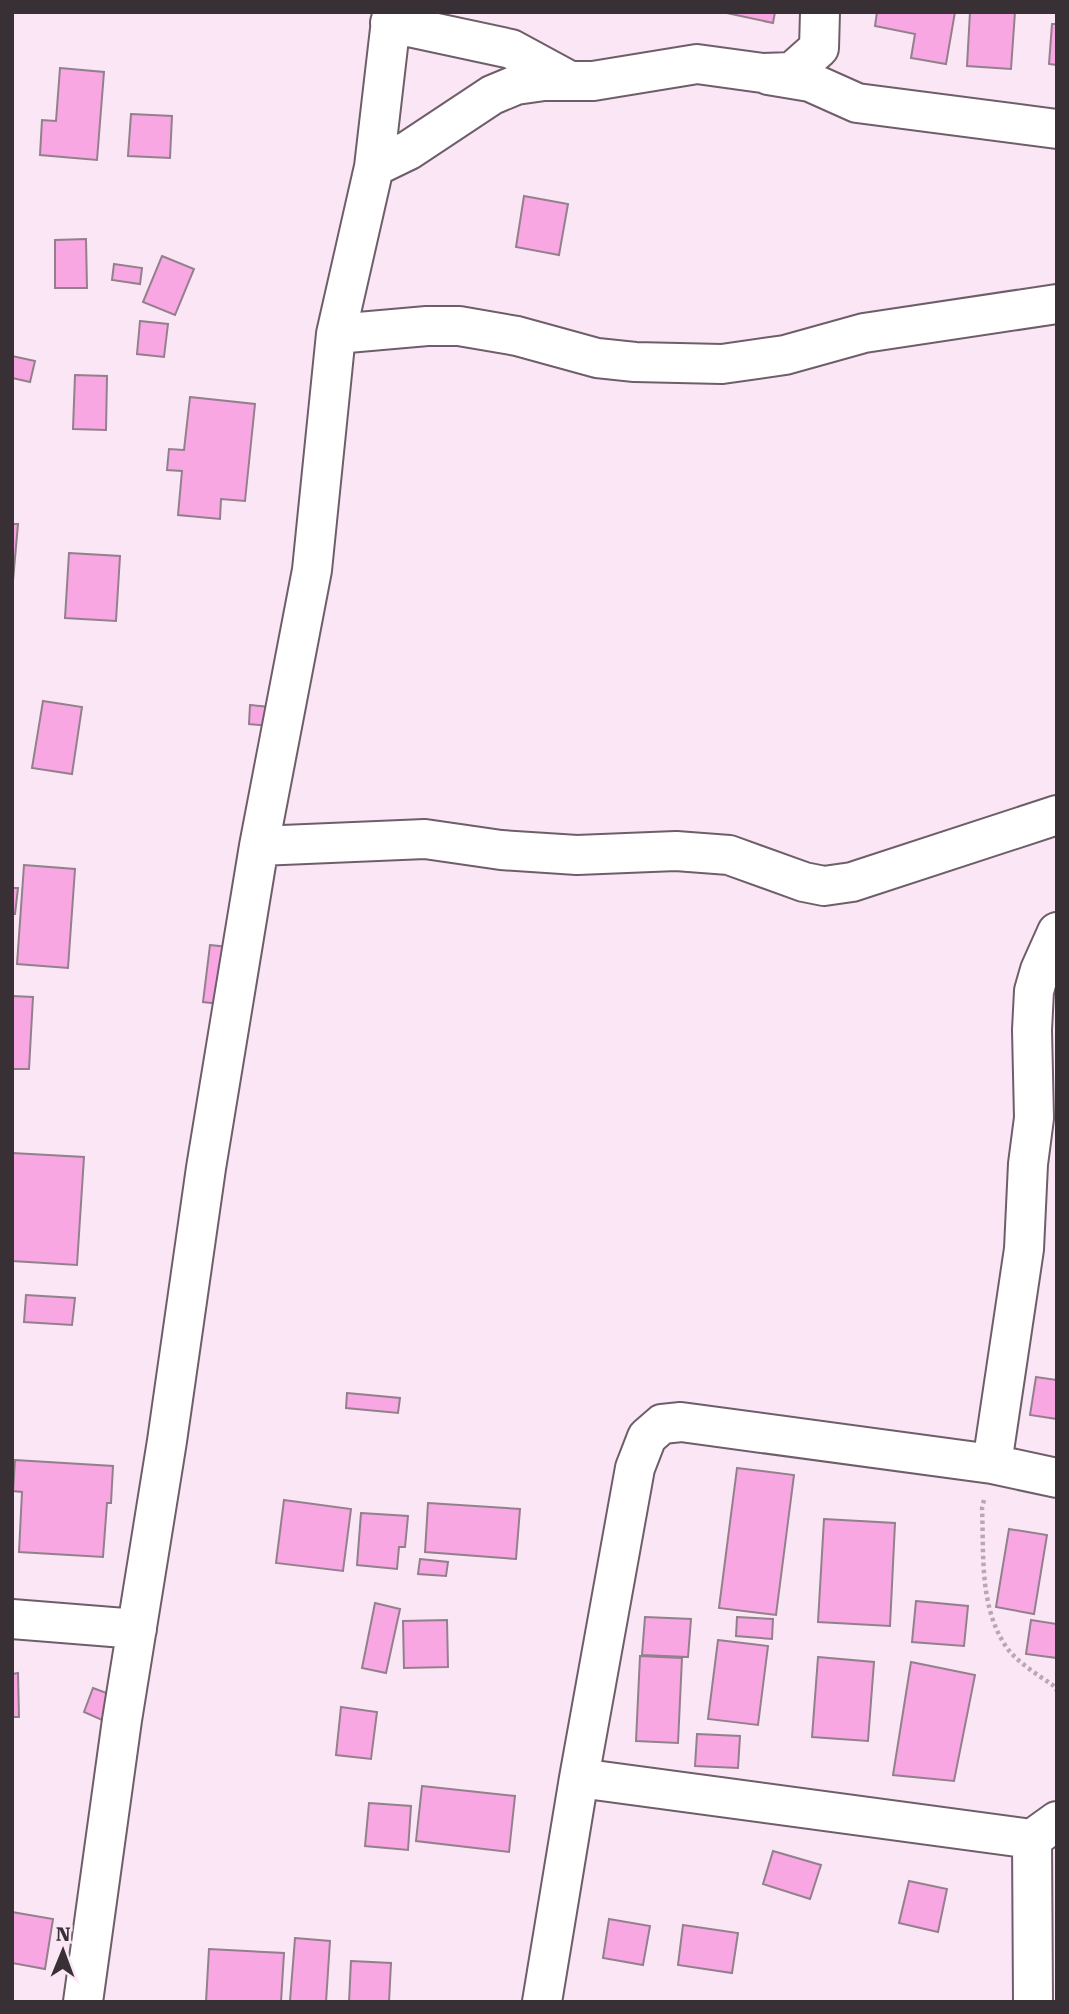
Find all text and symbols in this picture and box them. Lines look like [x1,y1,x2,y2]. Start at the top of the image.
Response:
north arrow [28,1916,98,1986]
text: N [56,1923,71,1946]

